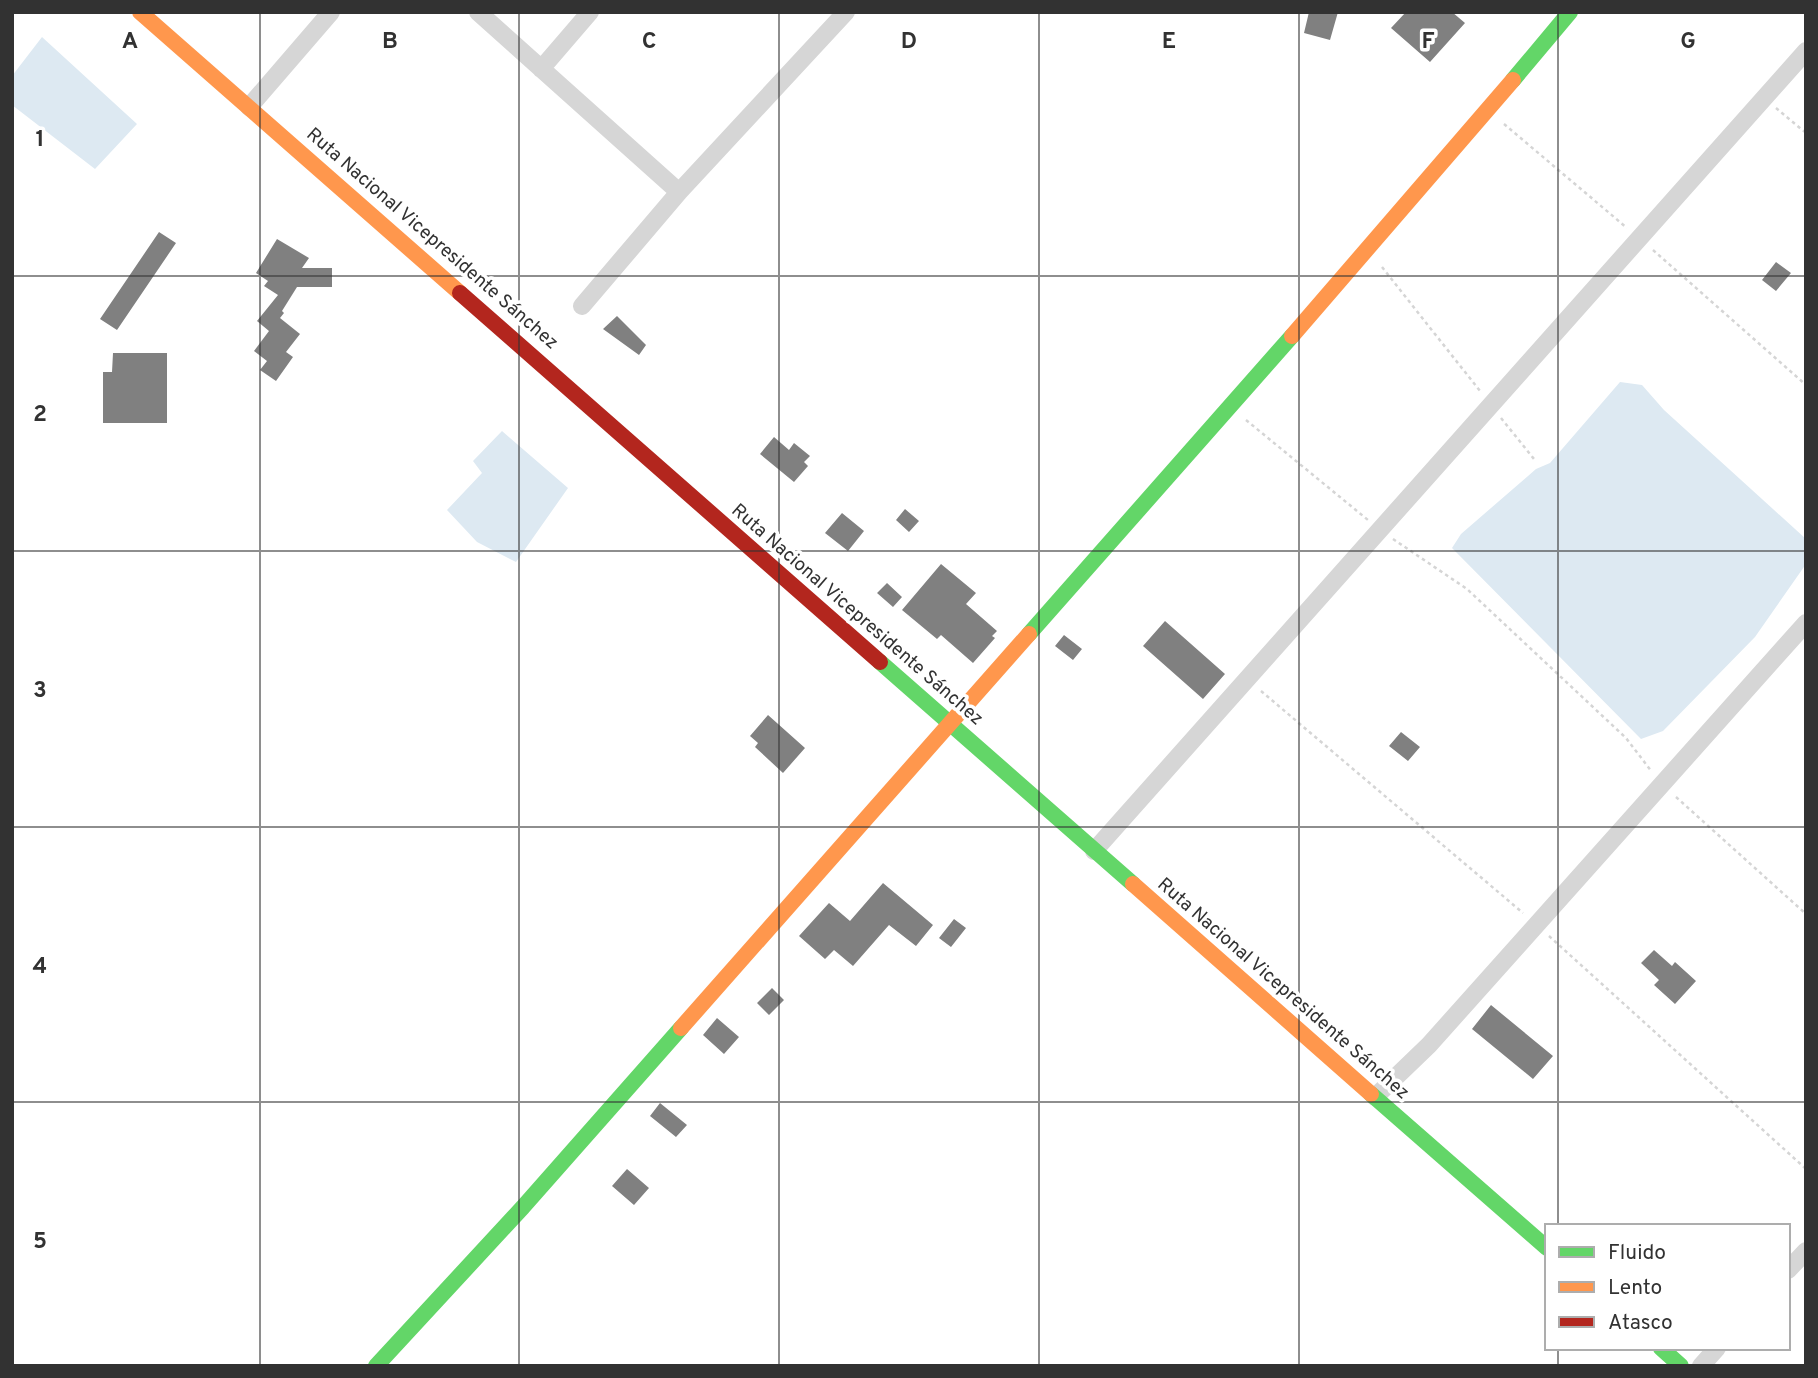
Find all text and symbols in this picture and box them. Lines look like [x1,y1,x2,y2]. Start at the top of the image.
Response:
text: A [122,28,138,57]
text: B [382,28,398,57]
text: C [642,28,656,57]
text: D [901,28,917,57]
text: E [1162,28,1176,57]
text: F [1421,28,1435,57]
text: G [1680,28,1696,57]
street label: Ruta Nacional Vicepresidente Sánchez [301,123,563,355]
text: 1 [35,126,45,155]
text: 2 [33,401,47,430]
street label: Ruta Nacional Vicepresidente Sánchez [726,499,988,731]
text: 3 [33,677,47,706]
street label: Ruta Nacional Vicepresidente Sánchez [1152,873,1414,1105]
text: 4 [33,953,47,982]
legend [1545,1224,1790,1350]
text: 5 [33,1228,47,1257]
text: Fluido [1608,1240,1666,1267]
text: Lento [1608,1275,1662,1302]
text: Atasco [1608,1310,1673,1337]

